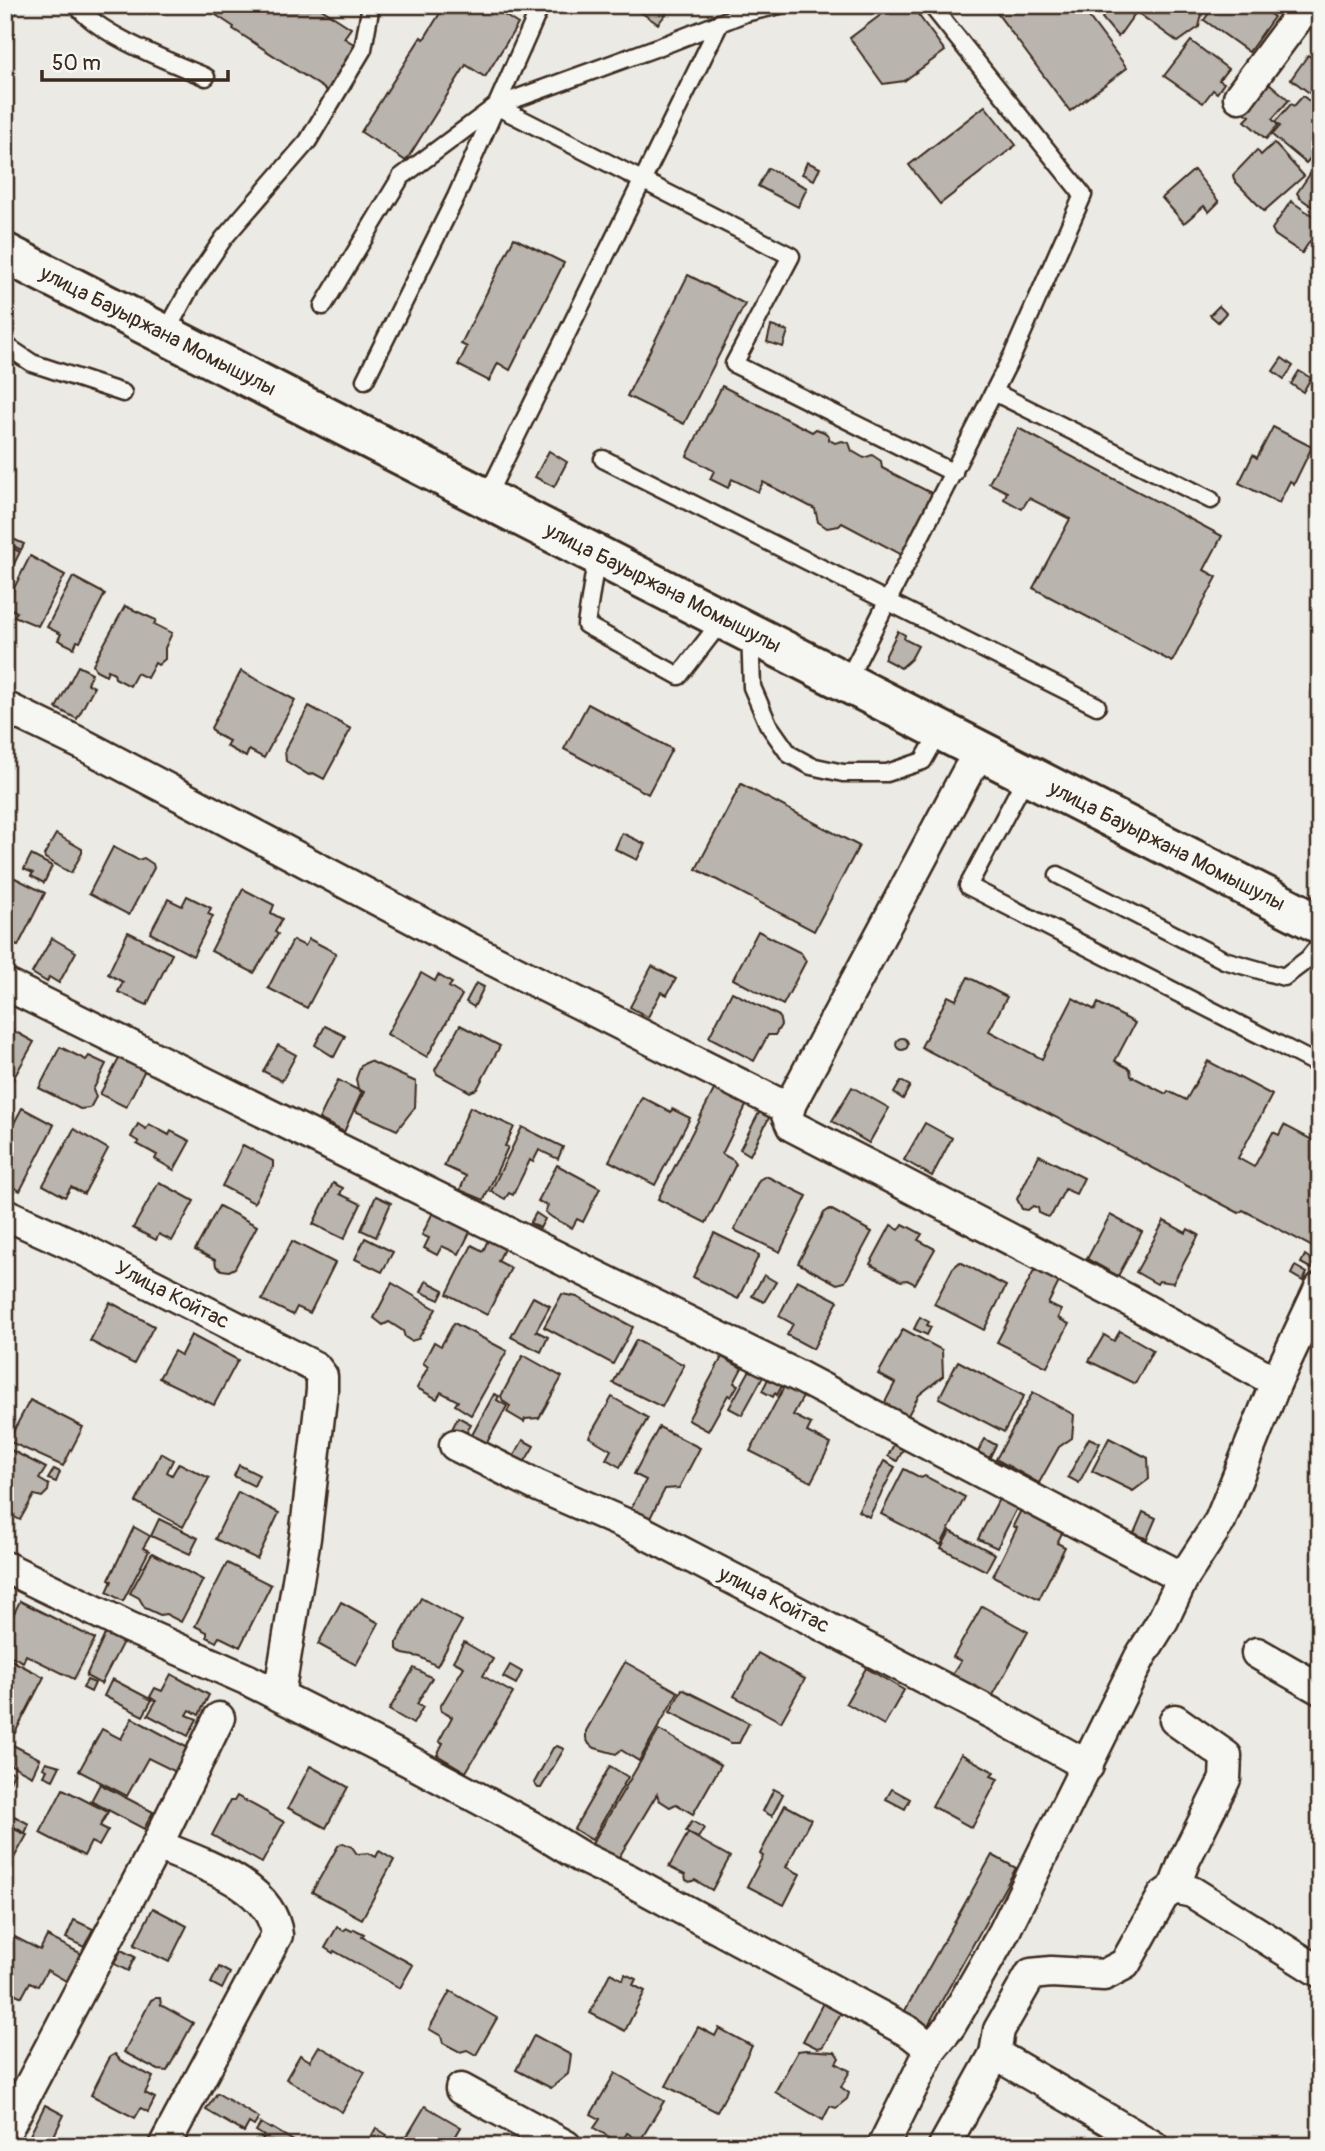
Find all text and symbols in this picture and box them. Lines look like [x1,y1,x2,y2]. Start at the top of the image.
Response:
scale bar [42,38,228,82]
text: 50 m [52,50,101,77]
street label: улица Бауыржана Момышулы [34,259,281,402]
street label: улица Бауыржана Момышулы [539,516,786,659]
street label: улица Бауыржана Момышулы [1043,774,1290,917]
street label: Улица Койтас [110,1255,234,1335]
street label: улица Койтас [713,1560,834,1640]

